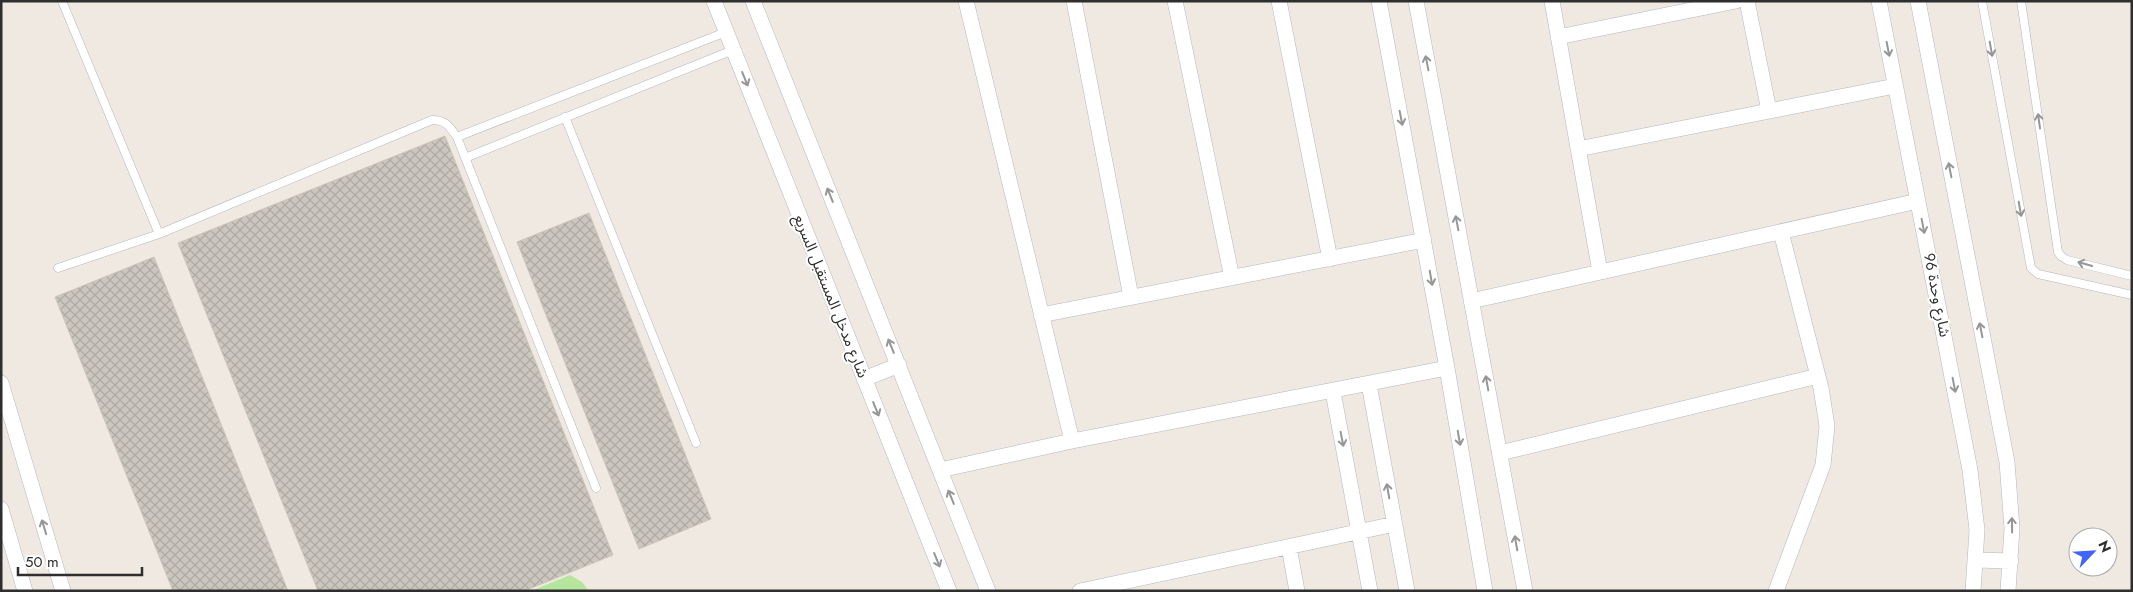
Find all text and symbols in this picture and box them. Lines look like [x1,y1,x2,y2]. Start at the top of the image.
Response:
one-way arrow [1884,41,1894,57]
one-way arrow [1986,41,1996,57]
one-way arrow [1422,56,1432,72]
one-way arrow [741,71,750,86]
one-way arrow [1396,110,1406,126]
one-way arrow [2033,113,2043,129]
one-way arrow [1945,163,1955,179]
one-way arrow [825,188,835,203]
one-way arrow [2016,201,2026,217]
street label: شارع مدخل المستقبل السريع [787,211,874,382]
one-way arrow [1452,216,1461,232]
one-way arrow [1919,217,1928,233]
street label: شارع وحدة 96 [1917,251,1956,339]
one-way arrow [2077,259,2093,269]
one-way arrow [1426,269,1436,285]
one-way arrow [1976,322,1986,338]
one-way arrow [885,339,895,354]
one-way arrow [1481,375,1491,391]
one-way arrow [1950,377,1959,393]
one-way arrow [872,401,882,416]
one-way arrow [1455,429,1465,445]
one-way arrow [1337,431,1347,447]
one-way arrow [1383,484,1393,500]
one-way arrow [946,489,955,505]
one-way arrow [2007,517,2016,533]
one-way arrow [38,520,48,536]
north arrow [2068,527,2118,577]
one-way arrow [1511,535,1521,551]
text: N [2093,537,2116,556]
scale bar [18,544,141,576]
text: 50 m [25,551,59,573]
one-way arrow [932,552,942,567]

